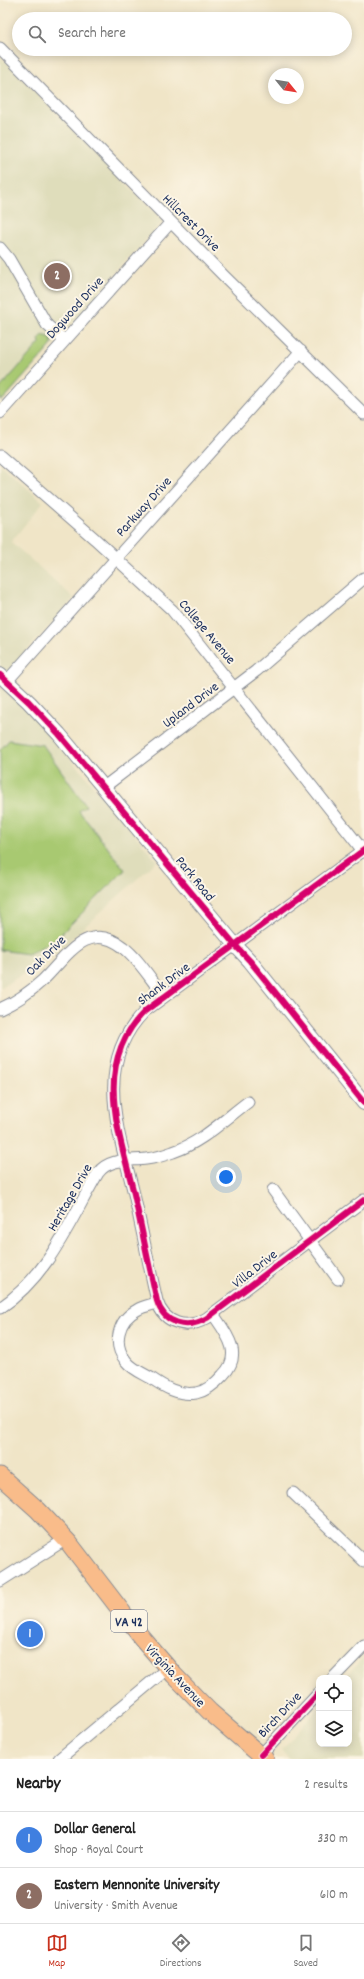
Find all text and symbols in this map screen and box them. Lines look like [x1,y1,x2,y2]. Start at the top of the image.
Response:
search box [12,12,352,56]
icon: search [26,23,48,45]
text: Search here [58,23,126,45]
north arrow [268,68,304,104]
street label: Hillcrest Drive [157,190,224,257]
pin: 2 [44,261,70,291]
street label: Dogwood Drive [42,273,109,344]
street label: Parkway Drive [112,473,177,542]
street label: College Avenue [173,595,240,669]
street label: Upland Drive [159,678,224,734]
street label: Park Road [170,852,219,906]
street label: Oak Drive [21,931,71,981]
street label: Shank Drive [134,958,195,1011]
street label: Heritage Drive [43,1160,98,1236]
your location [216,1167,236,1187]
street label: Villa Drive [228,1245,282,1294]
road number: VA 42 [111,1610,147,1632]
pin: 1 [17,1619,43,1649]
street label: Virginia Avenue [140,1640,209,1713]
map controls [316,1675,352,1747]
button: locate [316,1675,352,1711]
street label: Birch Drive [254,1688,307,1743]
button: layers [316,1711,352,1747]
text: Nearby [16,1773,60,1797]
text: 2 results [304,1776,348,1795]
text: Dollar General [54,1819,135,1841]
text: 1 [28,1830,30,1849]
text: 330 m [317,1830,348,1849]
text: Shop · Royal Court [54,1841,143,1860]
text: Eastern Mennonite University [54,1875,219,1897]
text: 2 [26,1886,32,1905]
text: 610 m [320,1886,348,1905]
text: University · Smith Avenue [54,1897,178,1916]
tab: Map [46,1932,68,1972]
tab: Directions [160,1932,202,1972]
tab: Saved [293,1932,318,1972]

